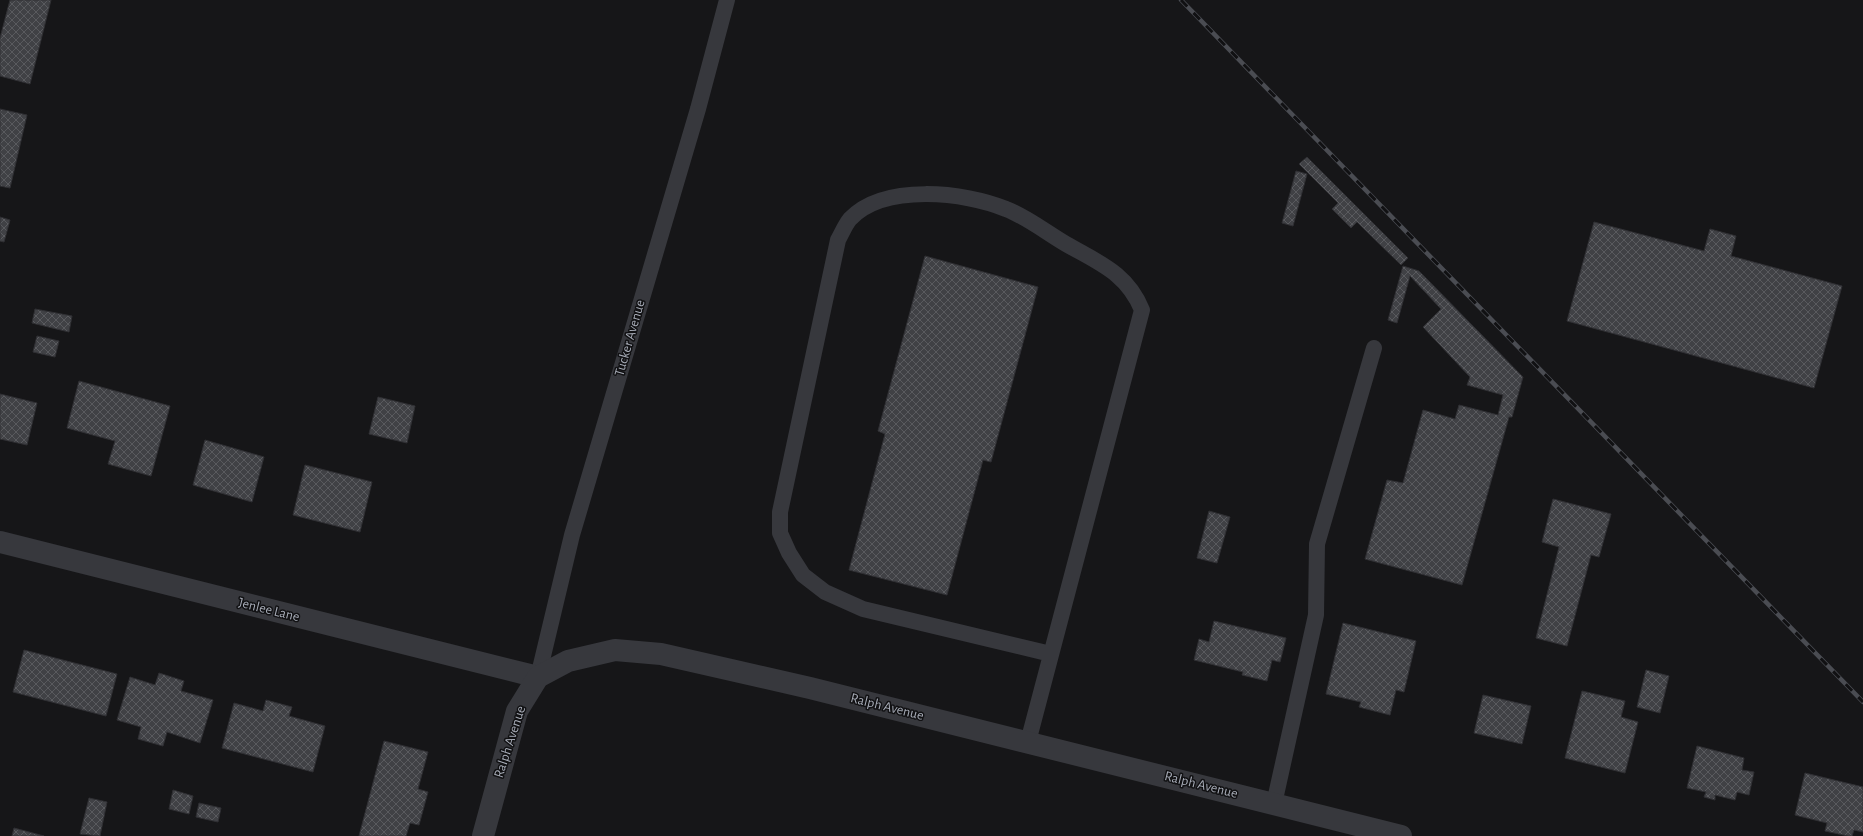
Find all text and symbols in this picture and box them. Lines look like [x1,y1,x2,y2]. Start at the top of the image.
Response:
street label: Tucker Avenue [612,298,648,378]
street label: Jenlee Lane [237,596,301,624]
street label: Ralph Avenue [849,691,925,723]
street label: Ralph Avenue [492,704,528,780]
street label: Ralph Avenue [1163,769,1239,801]

